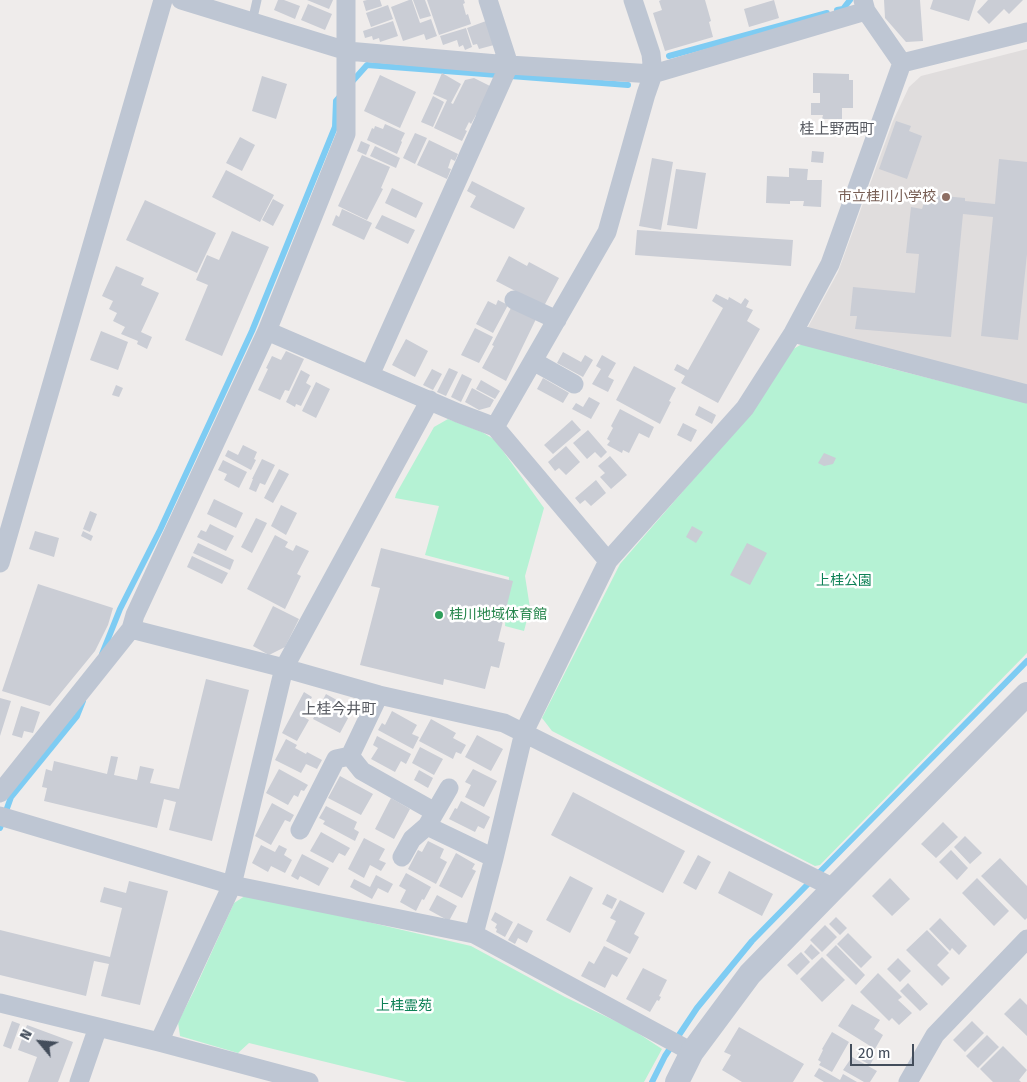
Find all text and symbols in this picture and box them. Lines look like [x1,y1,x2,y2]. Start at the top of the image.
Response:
district label: 桂上野西町 [800,121,874,139]
place label: 市立桂川小学校 [838,189,936,205]
marker: 市立桂川小学校 [940,191,952,203]
park label: 上桂公園 [816,573,872,589]
place label: 桂川地域体育館 [449,607,547,623]
marker: 桂川地域体育館 [433,609,445,621]
district label: 上桂今井町 [302,701,376,719]
park label: 上桂霊苑 [376,998,432,1014]
north arrow [15,1017,65,1067]
text: N [17,1027,36,1043]
scale bar [852,1034,916,1066]
text: 20 m [858,1044,891,1062]

